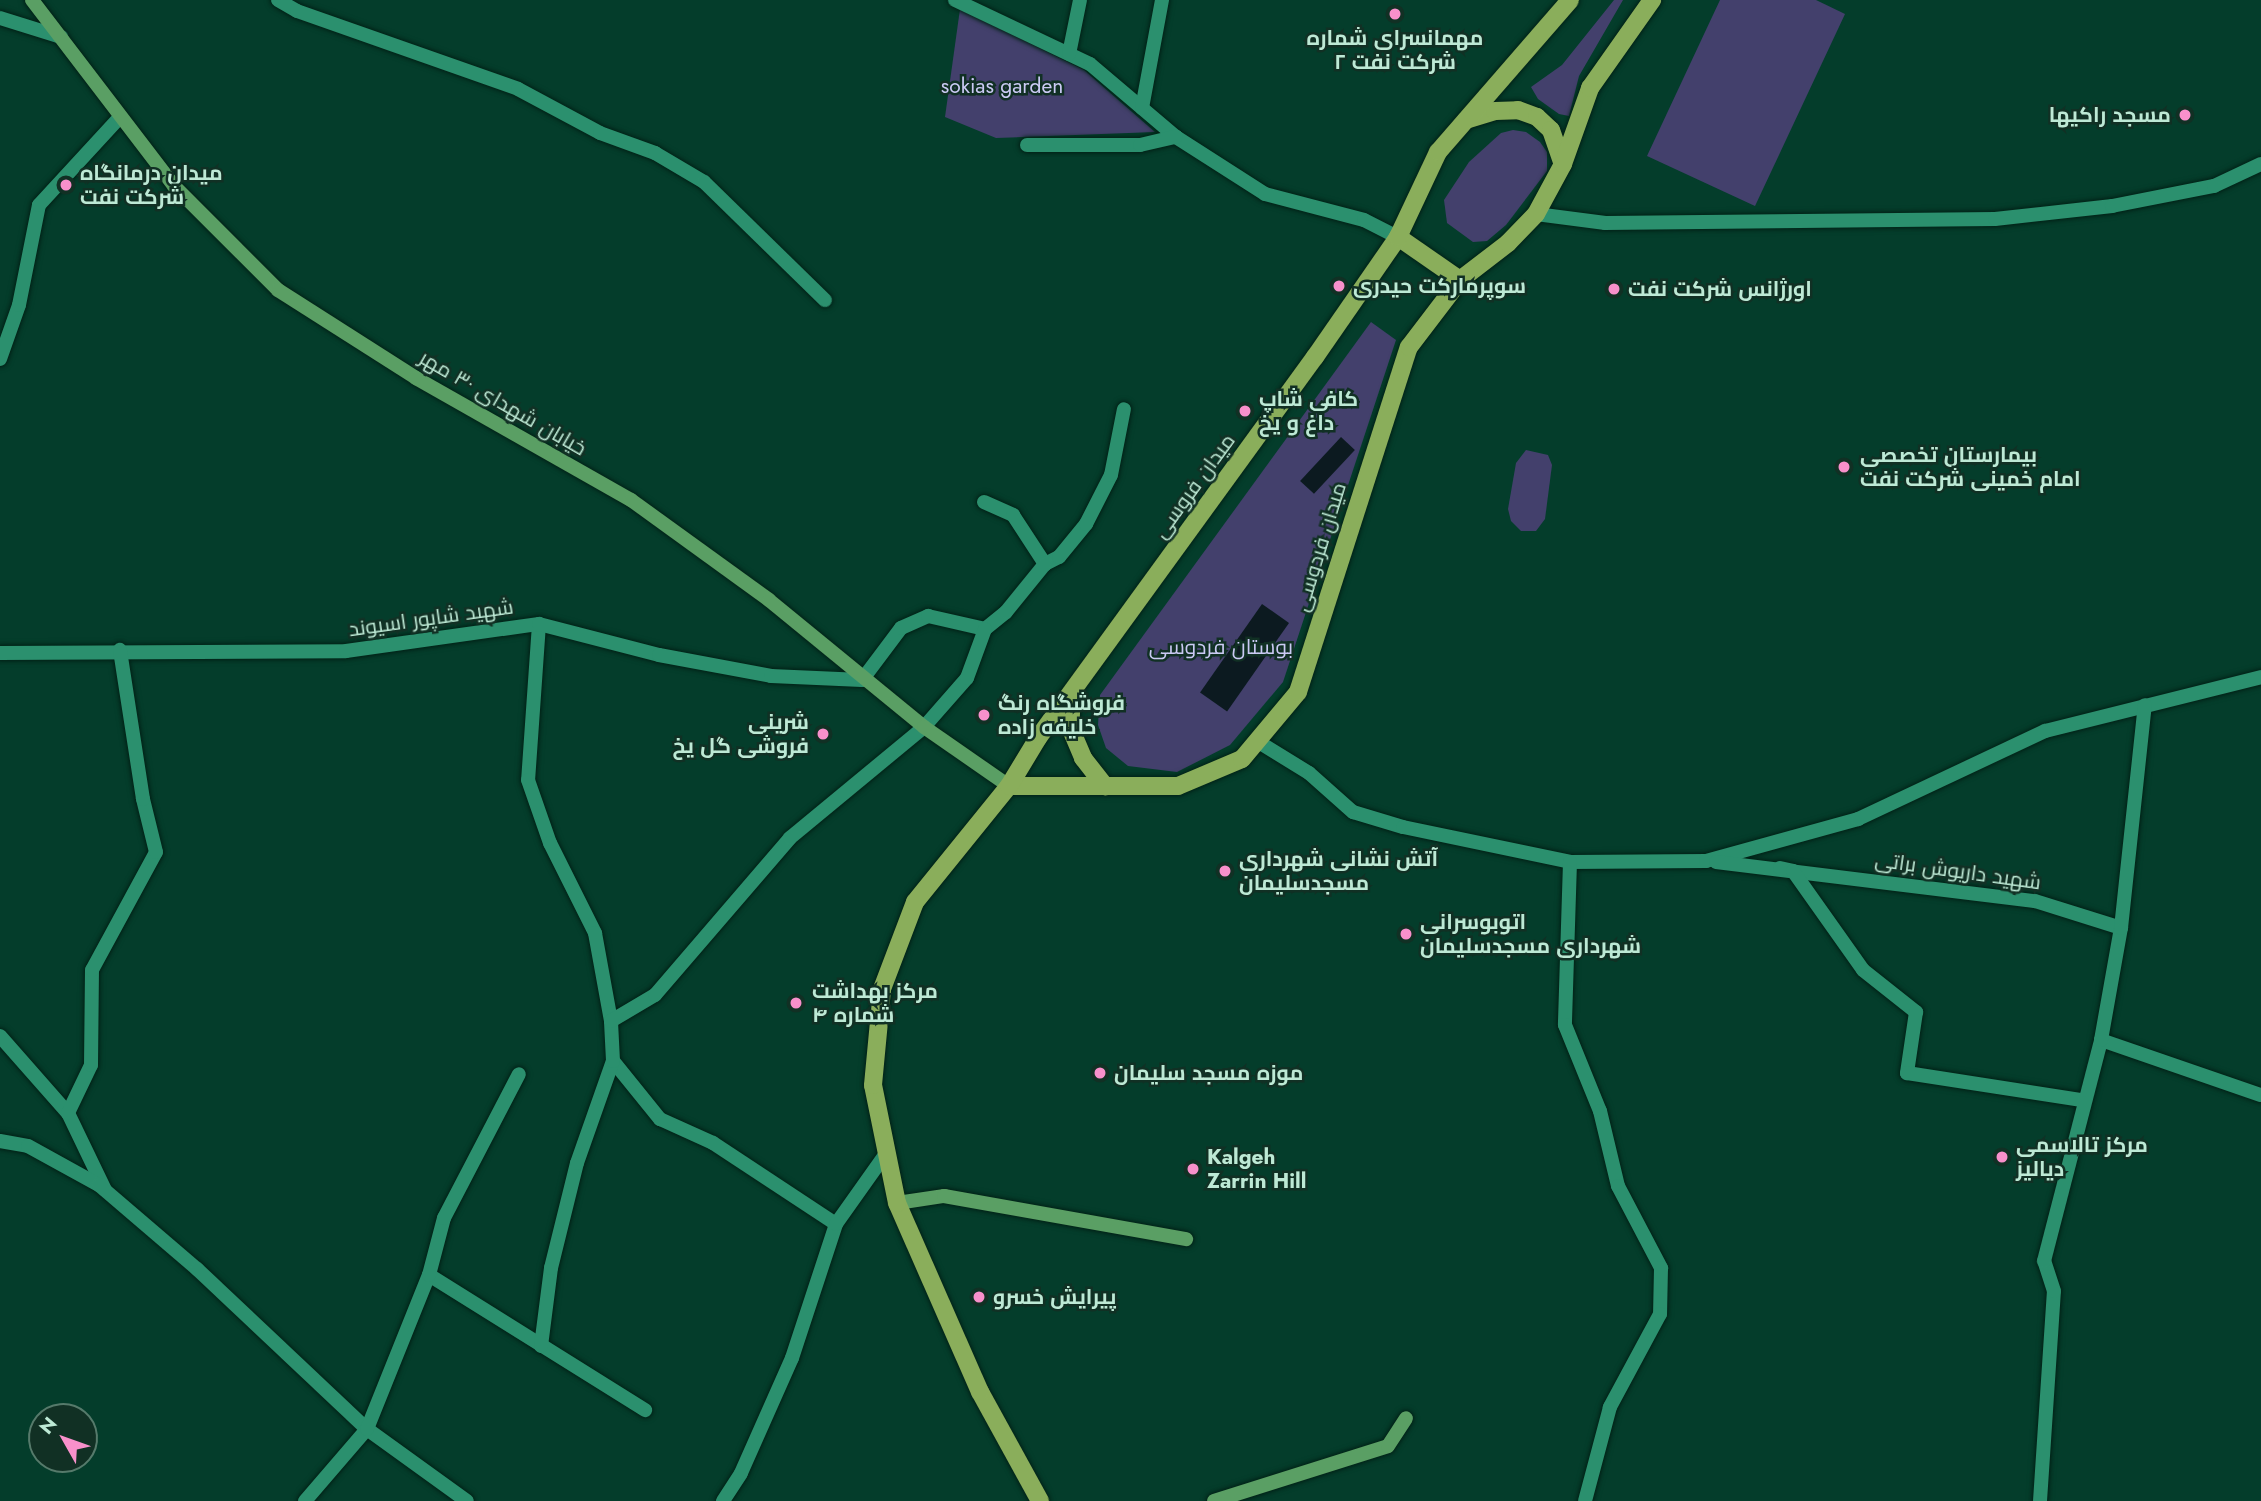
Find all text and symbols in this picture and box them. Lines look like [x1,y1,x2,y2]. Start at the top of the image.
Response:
marker: مهمانسرای شماره ۲ شرکت نفت [1387,6,1403,22]
place label: مهمانسرای شماره ۲ شرکت نفت [1307,25,1483,75]
park label: sokias garden [941,73,1063,99]
place label: مسجد راکیها [2049,102,2171,128]
marker: مسجد راکیها [2177,107,2193,123]
place label: میدان درمانگاه شرکت نفت [80,160,223,210]
marker: میدان درمانگاه شرکت نفت [58,177,74,193]
place label: سوپرمارکت حیدری [1353,273,1526,299]
place label: اورژانس شرکت نفت [1628,276,1812,302]
marker: سوپرمارکت حیدری [1331,278,1347,294]
marker: اورژانس شرکت نفت [1606,281,1622,297]
street label: خیابان شهدای ۳۰ مهر [415,345,591,461]
place label: کافی شاپ داغ و یخ [1259,386,1358,436]
marker: کافی شاپ داغ و یخ [1237,403,1253,419]
street label: میدان فروسی [1148,429,1240,543]
place label: بیمارستان تخصصی امام خمینی شرکت نفت [1860,442,2081,492]
marker: بیمارستان تخصصی امام خمینی شرکت نفت [1834,457,1854,477]
street label: میدان فردوسی [1288,480,1352,614]
street label: شهید شاپور اسیوند [347,594,515,642]
park label: بوستان فردوسی [1149,634,1293,660]
place label: فروشگاه رنگ خلیفه زاده [998,690,1125,740]
marker: فروشگاه رنگ خلیفه زاده [976,707,992,723]
place label: شرینی فروشی گل یخ [673,709,809,759]
marker: شرینی فروشی گل یخ [815,726,831,742]
place label: آتش نشانی شهرداری مسجدسلیمان [1239,846,1438,896]
street label: شهید داریوش براتی [1873,847,2043,895]
marker: آتش نشانی شهرداری مسجدسلیمان [1217,863,1233,879]
place label: اتوبوسرانی شهرداری مسجدسلیمان [1420,909,1641,959]
marker: اتوبوسرانی شهرداری مسجدسلیمان [1398,926,1414,942]
place label: مرکز بهداشت شماره ۴ [812,978,938,1028]
marker: مرکز بهداشت شماره ۴ [786,993,806,1013]
place label: موزه مسجد سلیمان [1114,1060,1303,1086]
marker: موزه مسجد سلیمان [1092,1065,1108,1081]
place label: مرکز تالاسمی دیالیز [2016,1132,2148,1182]
place label: Kalgeh Zarrin Hill [1207,1144,1306,1194]
marker: مرکز تالاسمی دیالیز [1994,1149,2010,1165]
marker: Kalgeh Zarrin Hill [1185,1161,1201,1177]
place label: پیرایش خسرو [993,1284,1116,1310]
marker: پیرایش خسرو [971,1289,987,1305]
north arrow [28,1403,98,1473]
text: N [33,1411,63,1440]

